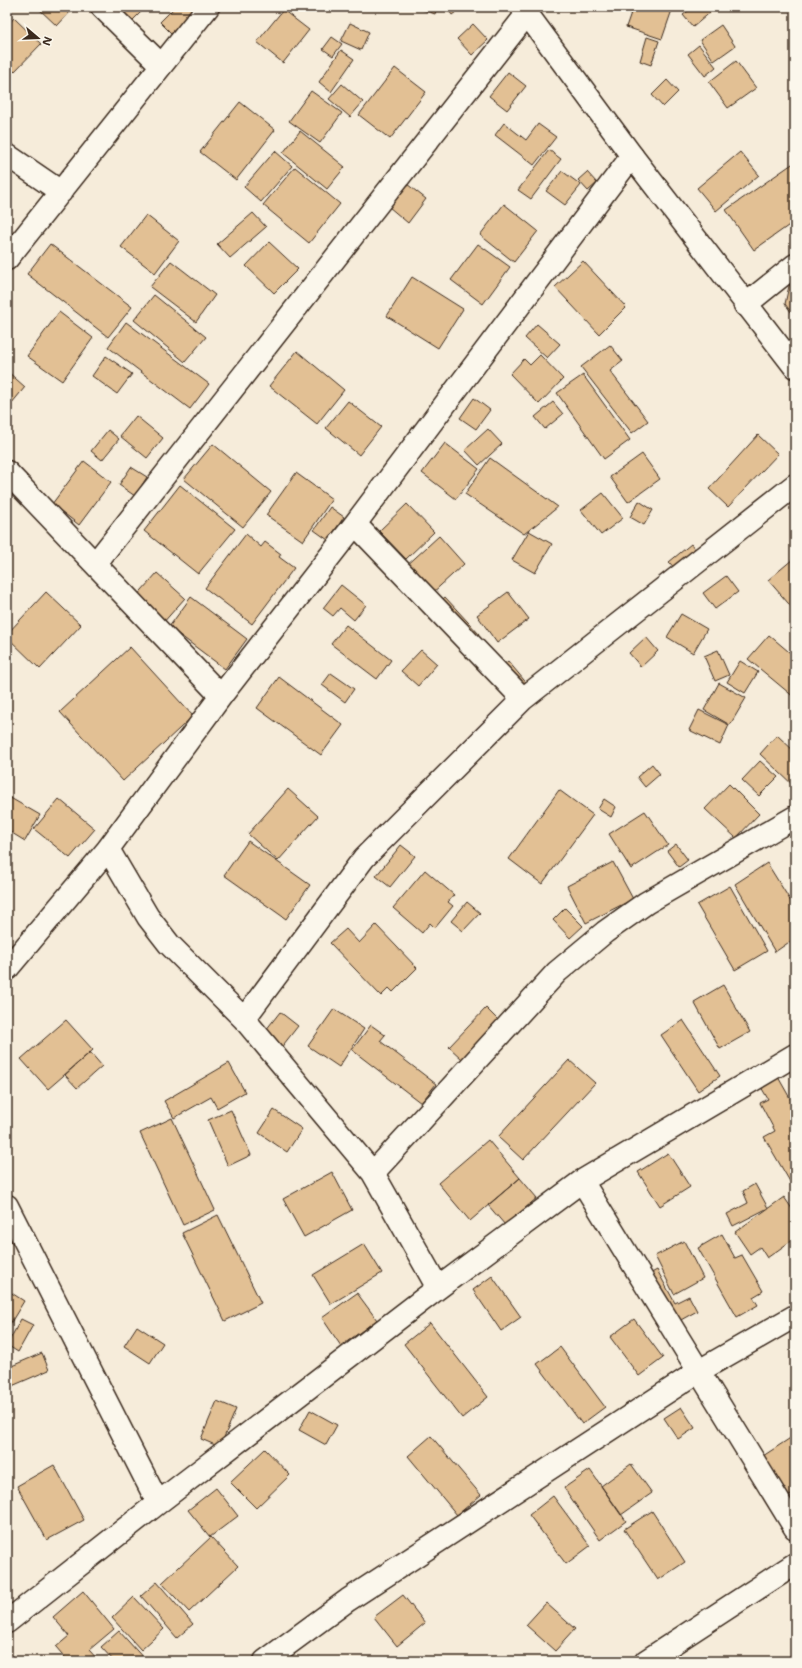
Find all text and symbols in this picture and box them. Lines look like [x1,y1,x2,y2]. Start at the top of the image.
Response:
north arrow [18,18,58,58]
text: N [38,35,55,48]

